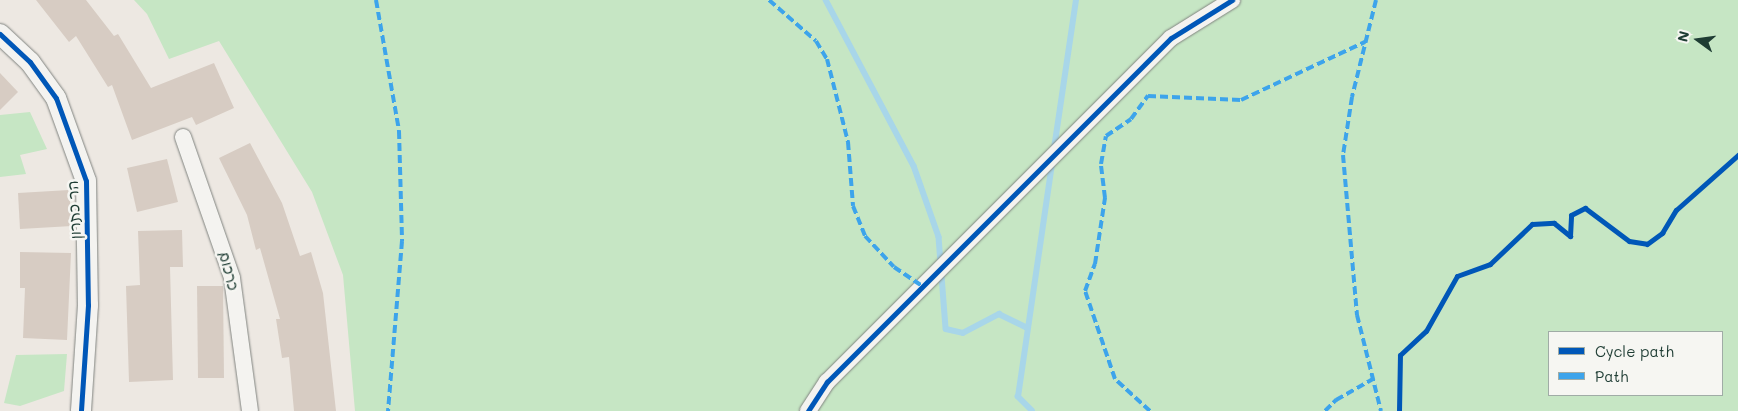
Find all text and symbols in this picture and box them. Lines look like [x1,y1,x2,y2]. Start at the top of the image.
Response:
north arrow [1673,15,1723,65]
text: N [1672,29,1693,44]
street label: הר כתרון [63,180,85,240]
street label: כרכום [215,250,243,292]
legend [1548,331,1723,396]
text: Cycle path [1595,341,1674,361]
text: Path [1595,366,1629,386]

